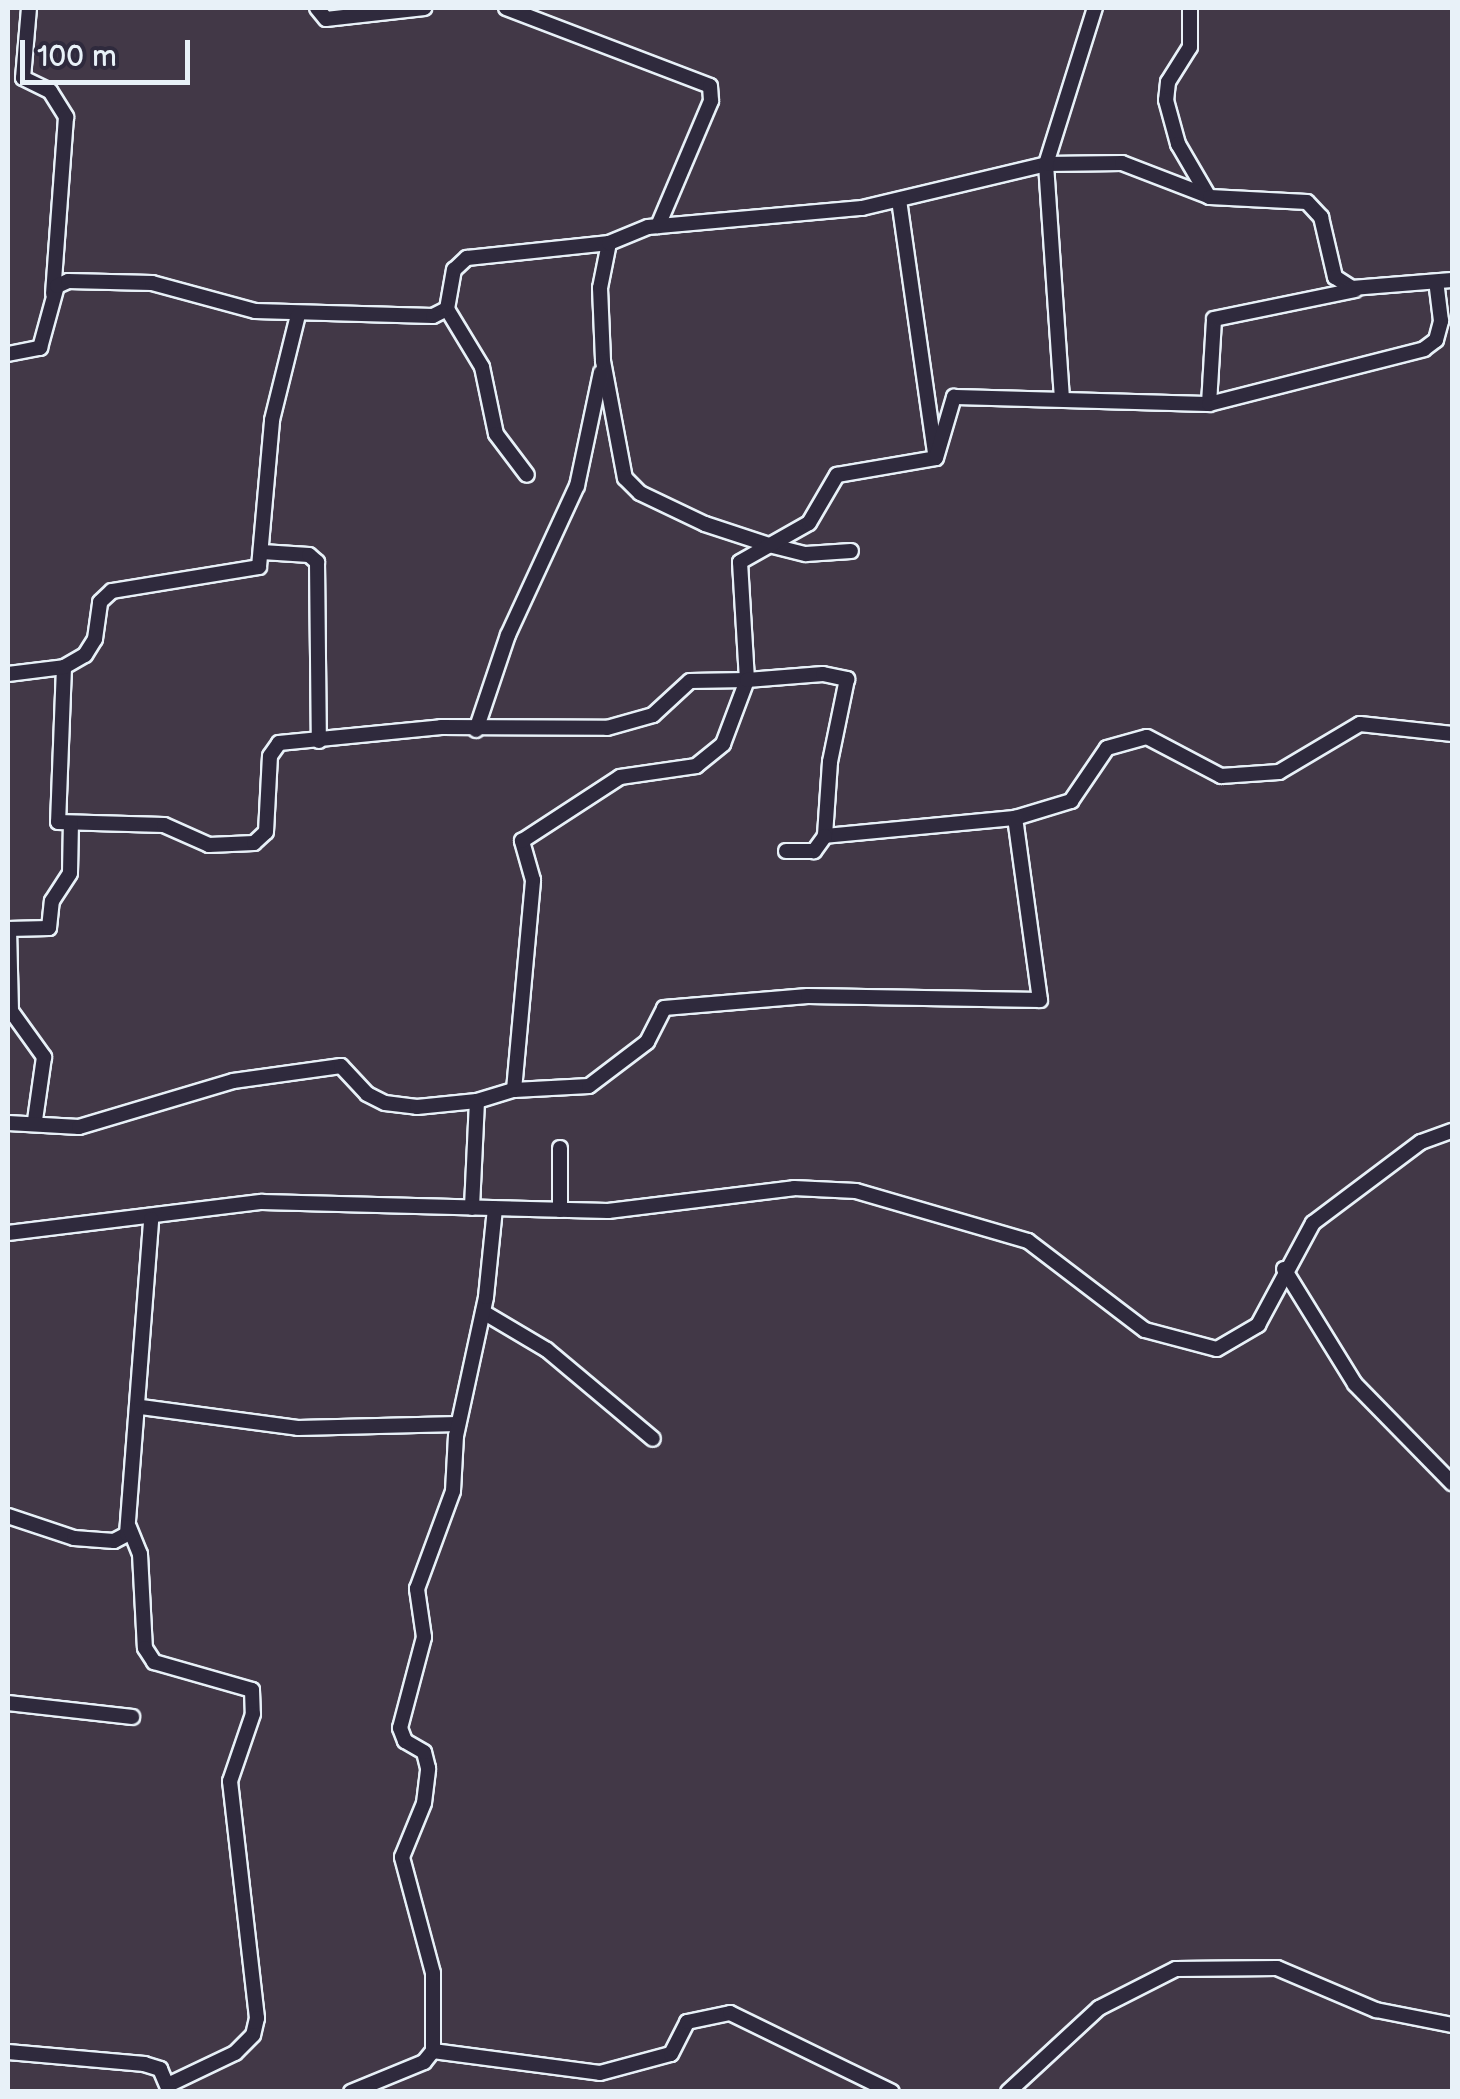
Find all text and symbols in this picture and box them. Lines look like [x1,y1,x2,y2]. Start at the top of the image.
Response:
scale bar [25,20,195,82]
text: 100 m [37,39,117,75]

